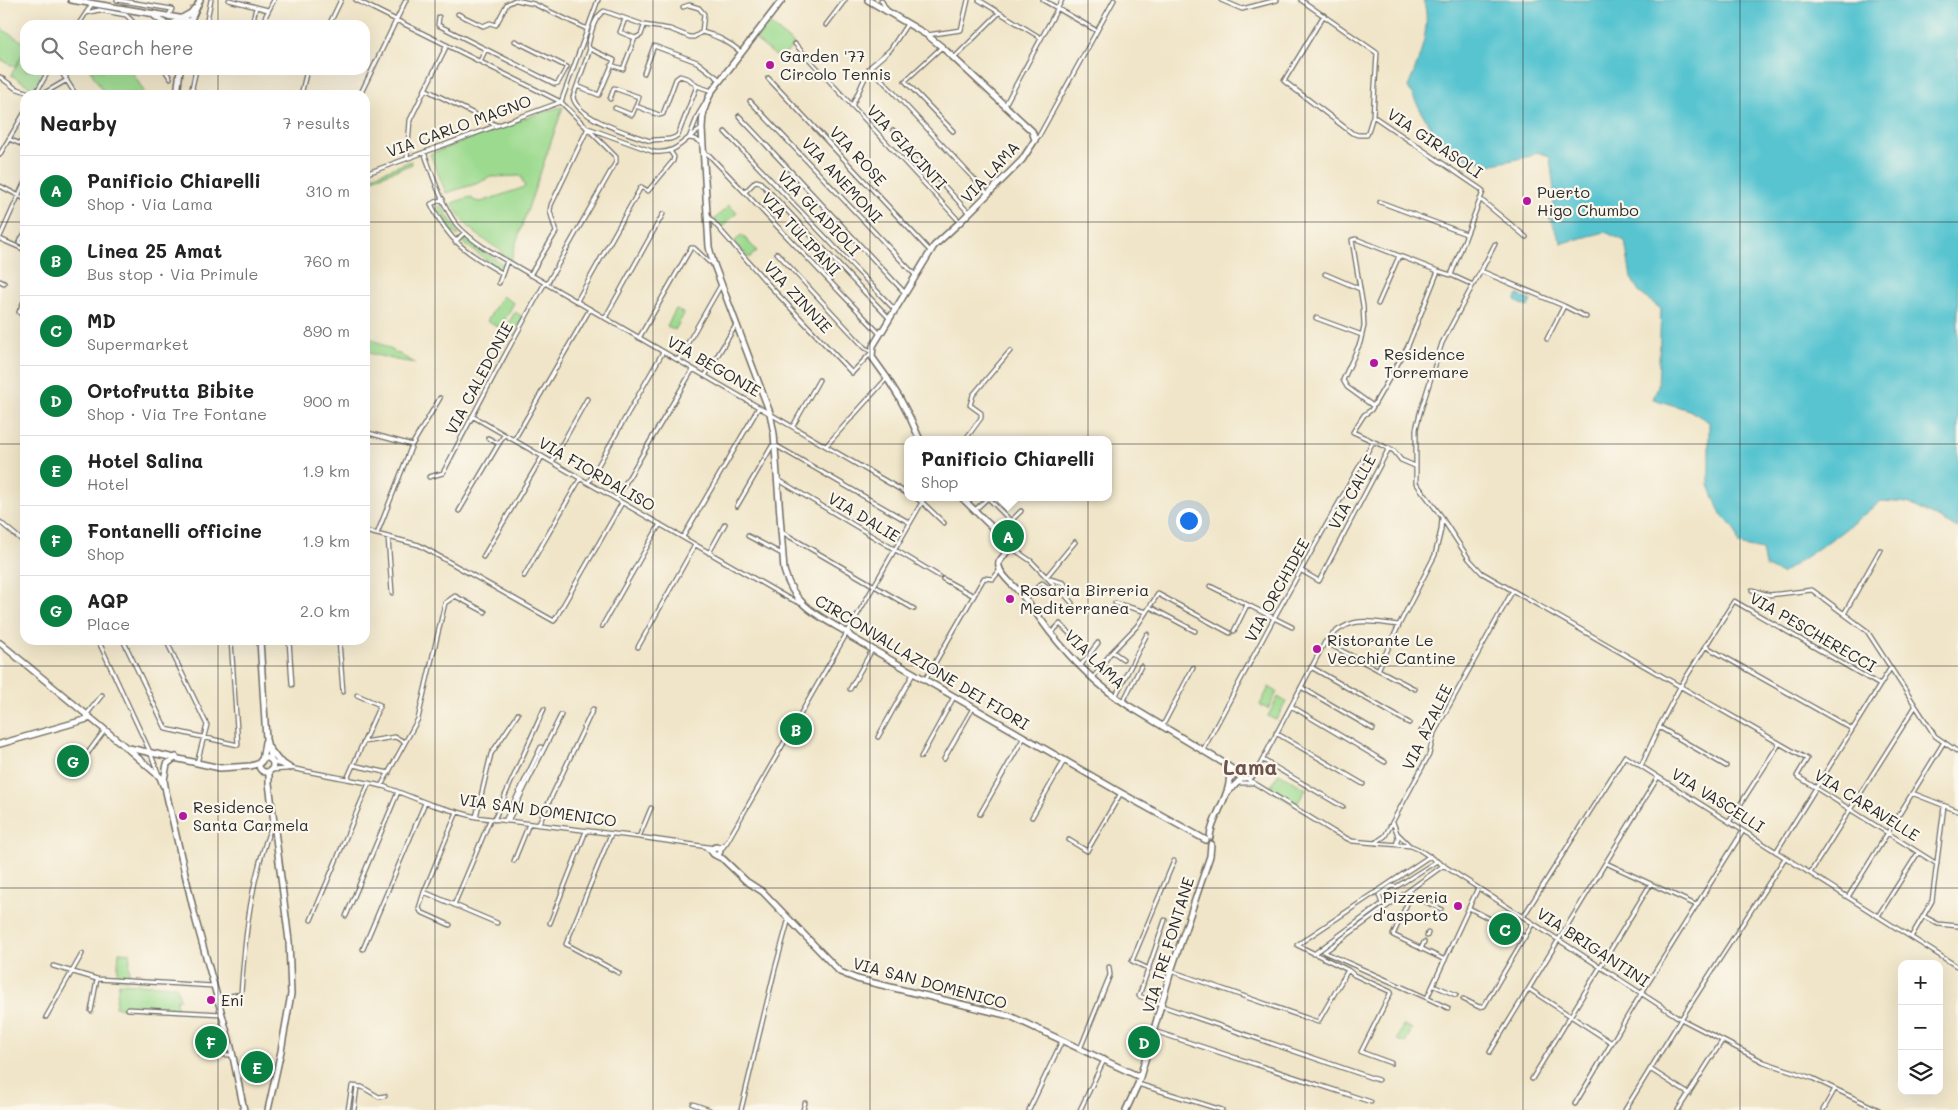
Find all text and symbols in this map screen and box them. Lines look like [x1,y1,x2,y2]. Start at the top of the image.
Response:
search box [20,20,370,75]
icon: search [38,34,66,62]
text: Search here [78,35,194,60]
place label: Garden '77 Circolo Tennis [780,45,891,84]
marker: Garden '77 Circolo Tennis [764,59,776,71]
street label: VIA CARLO MAGNO [384,90,534,161]
street label: VIA GIACINTI [863,100,952,194]
street label: VIA GIRASOLI [1383,103,1487,182]
text: Nearby [40,109,117,136]
text: 7 results [283,112,350,133]
street label: VIA ROSE [825,121,891,190]
street label: VIA ANEMONI [797,132,887,227]
street label: VIA LAMA [956,136,1024,207]
street label: VIA GLADIOLI [773,165,865,260]
text: Panificio Chiarelli [87,168,261,193]
text: A [50,180,62,201]
text: 310 m [306,180,350,201]
place label: Puerto Higo Chumbo [1537,181,1639,220]
street label: VIA TULIPANI [757,187,845,280]
text: Shop · Via Lama [87,193,213,214]
marker: Puerto Higo Chumbo [1521,195,1533,207]
text: Linea 25 Amat [87,238,222,263]
text: B [51,250,61,271]
text: 760 m [304,250,350,271]
street label: VIA ZINNIE [760,256,837,337]
text: Bus stop · Via Primule [87,263,258,284]
text: MD [87,308,116,333]
street label: VIA CALEDONIE [440,318,517,438]
text: C [50,320,62,341]
text: 890 m [303,320,350,341]
street label: VIA BEGONIE [663,330,765,401]
text: Supermarket [87,333,189,354]
place label: Residence Torremare [1384,343,1469,382]
marker: Residence Torremare [1368,357,1380,369]
text: Ortofrutta Bibite [87,378,254,403]
text: D [50,390,62,411]
text: 900 m [303,390,350,411]
text: Shop · Via Tre Fontane [87,403,267,424]
street label: VIA FIORDALISO [535,432,659,516]
popup [904,436,1112,501]
text: Panificio Chiarelli [921,446,1095,471]
text: Hotel Salina [87,448,203,473]
street label: VIA CALLE [1323,451,1380,533]
text: E [51,460,61,481]
text: 1.9 km [302,460,350,481]
text: Shop [921,471,959,492]
text: Hotel [87,473,129,494]
street label: VIA DALIE [824,487,904,546]
your location [1176,508,1202,534]
pin: A [992,517,1024,555]
text: Fontanelli officine [87,518,262,543]
text: F [51,530,61,551]
text: 1.9 km [302,530,350,551]
street label: VIA ORCHIDEE [1239,534,1314,645]
text: Shop [87,543,124,564]
place label: Rosaria Birreria Mediterranea [1020,579,1149,618]
street label: VIA PESCHERECCI [1746,587,1880,676]
text: AQP [87,588,128,613]
street label: CIRCONVALLAZIONE DEI FIORI [811,589,1033,734]
marker: Rosaria Birreria Mediterranea [1004,593,1016,605]
text: G [50,600,62,621]
text: 2.0 km [300,600,350,621]
text: Place [87,613,130,634]
street label: VIA LAMA [1060,624,1130,693]
place label: Ristorante Le Vecchie Cantine [1327,629,1456,668]
marker: Ristorante Le Vecchie Cantine [1311,643,1323,655]
street label: VIA AZALEE [1397,680,1456,773]
pin: B [780,710,812,748]
pin: G [57,742,89,780]
district label: Lama [1223,753,1277,780]
street label: VIA VASCELLI [1668,763,1769,837]
street label: VIA CARAVELLE [1811,764,1924,845]
street label: VIA SAN DOMENICO [458,788,618,831]
place label: Residence Santa Carmela [193,796,309,835]
marker: Residence Santa Carmela [177,810,189,822]
street label: VIA TRE FONTANE [1137,874,1198,1016]
place label: Pizzeria d'asporto [1373,886,1448,925]
marker: Pizzeria d'asporto [1452,900,1464,912]
street label: VIA BRIGANTINI [1533,902,1654,991]
pin: C [1489,910,1521,948]
street label: VIA SAN DOMENICO [851,952,1010,1013]
map controls [1898,960,1943,1095]
button: + [1898,960,1943,1005]
place label: Eni [221,989,244,1010]
marker: Eni [205,994,217,1006]
button: − [1898,1005,1943,1050]
pin: F [195,1023,227,1061]
pin: D [1128,1023,1160,1061]
pin: E [241,1048,273,1086]
button: layers [1898,1050,1943,1095]

